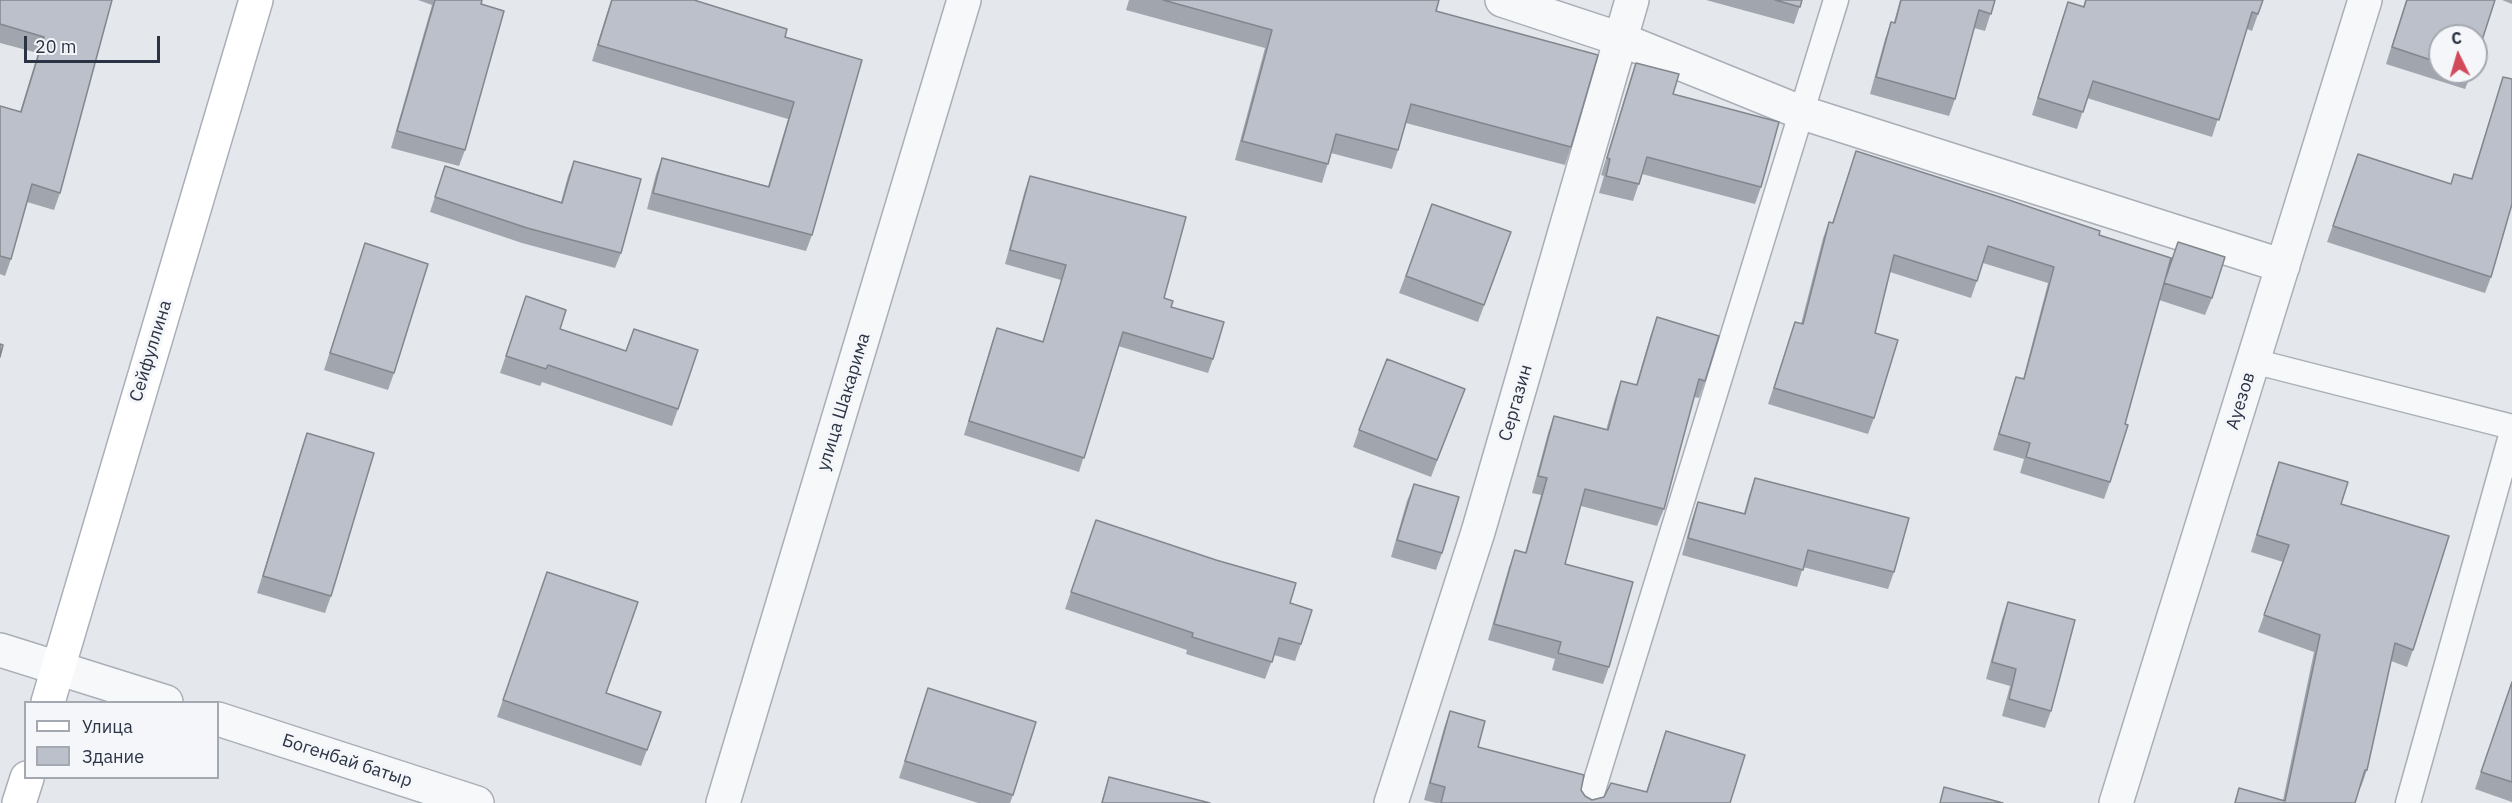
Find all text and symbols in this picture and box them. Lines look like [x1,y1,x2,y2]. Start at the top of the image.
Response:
scale bar [27,24,164,62]
north arrow [2428,24,2488,84]
text: С [2451,28,2463,48]
text: 20 m [35,35,77,58]
street label: Сейфуллина [125,298,177,404]
street label: улица Шакарима [813,330,875,474]
street label: Сергазин [1495,362,1537,444]
street label: Ауезов [2222,370,2260,432]
legend [24,701,219,779]
text: Улица [82,715,133,738]
street label: Богенбай батыр [279,730,415,792]
text: Здание [82,745,144,768]

